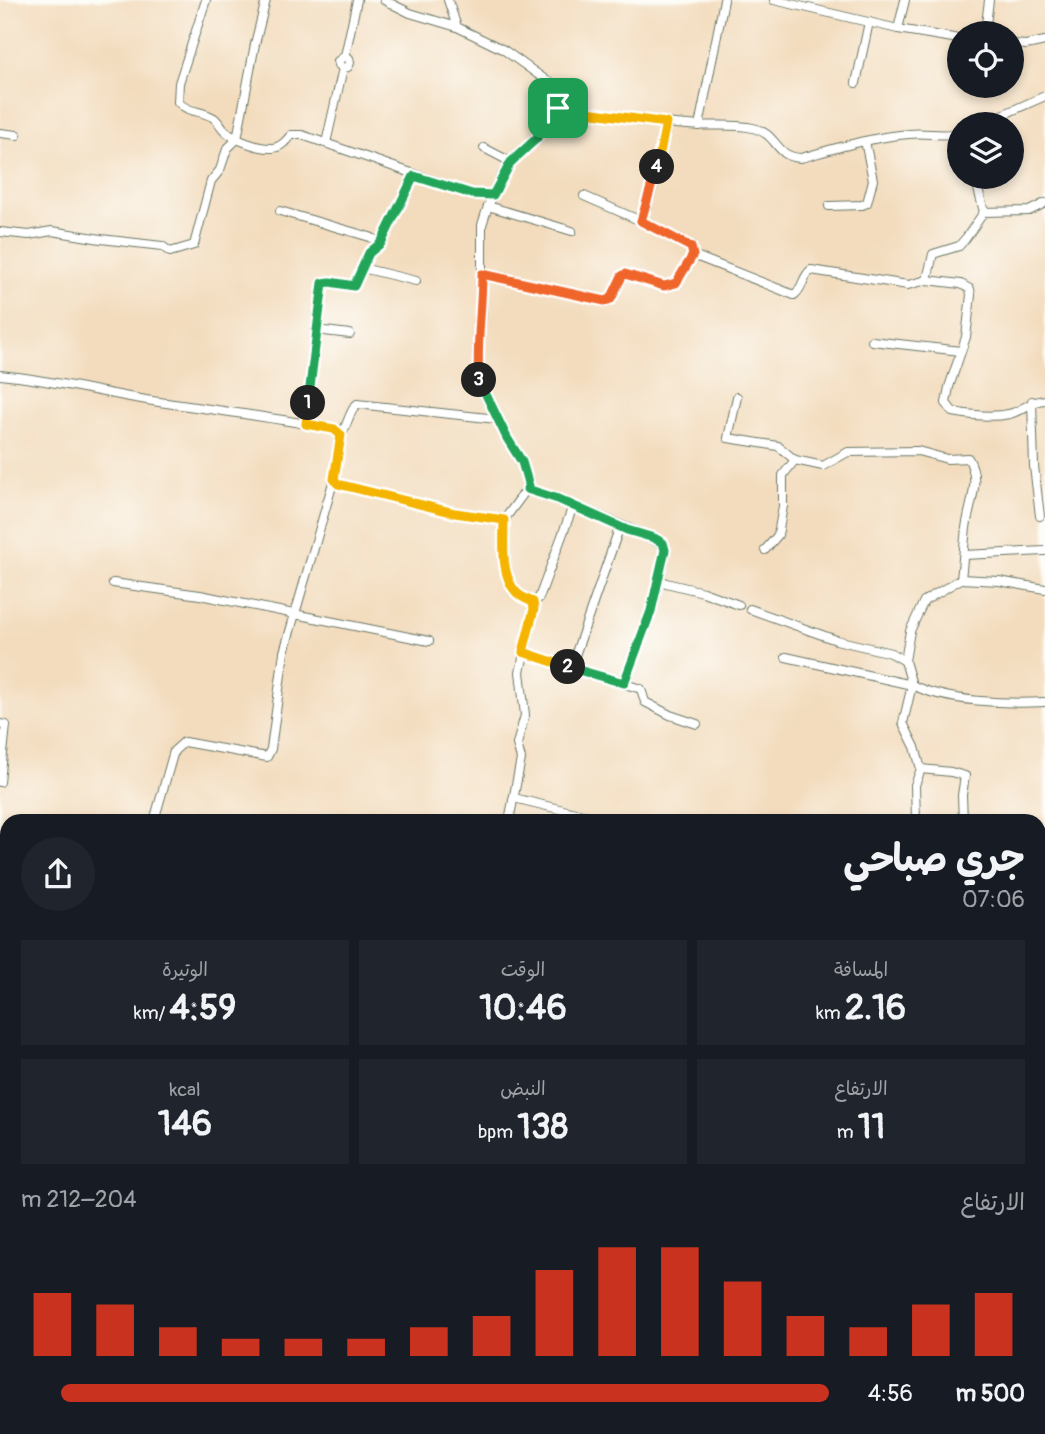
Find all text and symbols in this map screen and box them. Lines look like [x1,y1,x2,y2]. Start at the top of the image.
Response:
map controls [947,21,1024,189]
button: locate [947,21,1024,98]
pin [528,78,588,138]
icon: arrive [539,89,577,127]
button: layers [947,112,1024,189]
pin: 4 [640,150,674,184]
text: 4 [651,154,662,178]
pin: 3 [462,362,496,398]
text: 3 [473,367,484,391]
pin: 1 [290,386,326,420]
text: 1 [304,390,311,414]
pin: 2 [550,650,586,684]
text: 2 [562,654,573,678]
text: جري صباحي [843,835,1025,883]
button: share [21,837,95,911]
text: 07:06 [962,885,1025,914]
text: الوتيرة [162,958,208,982]
text: الوقت [501,958,545,982]
text: المسافة [834,958,888,982]
text: 4:59 [170,986,236,1030]
text: 10:46 [479,986,567,1030]
text: 2.16 [845,986,906,1030]
text: /km [134,1001,170,1025]
text: km [816,1001,845,1025]
text: النبض [500,1077,546,1101]
text: الارتفاع [834,1077,888,1101]
text: kcal [170,1078,200,1102]
text: 146 [158,1102,212,1146]
text: 138 [517,1105,568,1149]
text: 11 [858,1105,885,1149]
text: bpm [478,1120,517,1144]
text: m [837,1120,858,1144]
text: 204–212 m [21,1185,137,1214]
text: الارتفاع [961,1188,1025,1217]
text: 4:56 [868,1379,913,1408]
text: 500 m [956,1379,1025,1408]

